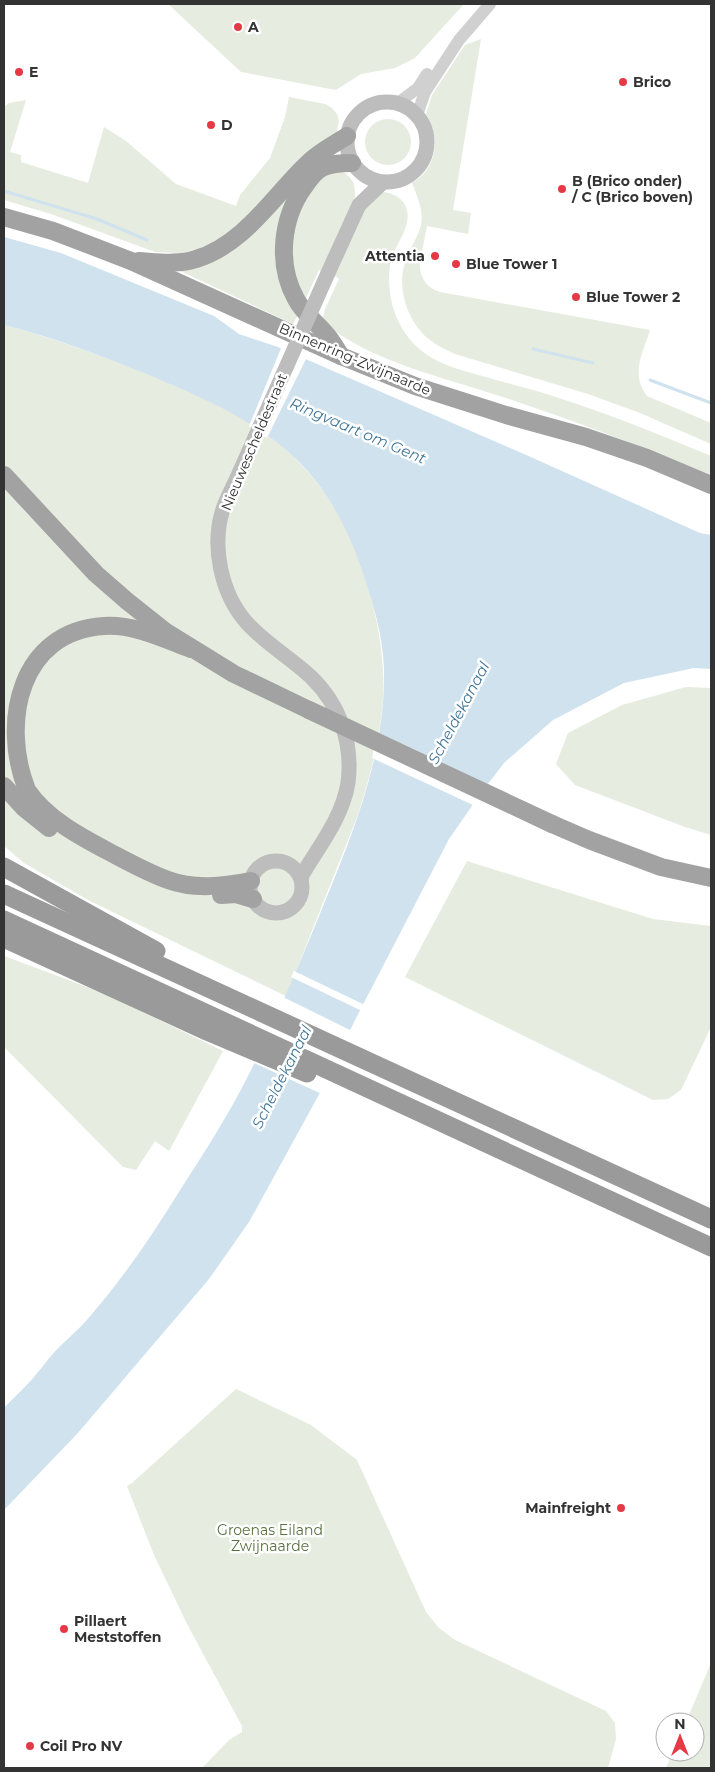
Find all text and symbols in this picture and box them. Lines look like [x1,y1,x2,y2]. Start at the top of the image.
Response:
place label: A [247,18,259,36]
marker: A [232,21,244,33]
place label: E [29,63,38,81]
marker: E [13,66,25,78]
place label: Brico [633,73,671,91]
marker: Brico [617,76,629,88]
place label: D [221,116,233,134]
marker: D [205,119,217,131]
place label: B (Brico onder) / C (Brico boven) [571,172,693,206]
marker: B (Brico onder) / C (Brico boven) [556,183,568,195]
place label: Attentia [364,247,425,265]
marker: Attentia [429,250,441,262]
place label: Blue Tower 1 [466,255,557,273]
marker: Blue Tower 1 [450,258,462,270]
place label: Blue Tower 2 [586,288,680,306]
marker: Blue Tower 2 [570,291,582,303]
street label: Binnenring-Zwijnaarde [276,319,434,399]
street label: Nieuwescheldestraat [217,370,291,513]
water label: Ringvaart om Gent [287,393,429,468]
water label: Scheldekanaal [424,658,494,767]
water label: Scheldekanaal [247,1022,316,1132]
place label: Mainfreight [525,1499,611,1517]
marker: Mainfreight [615,1502,627,1514]
park label: Groenas Eiland Zwijnaarde [217,1521,323,1555]
place label: Pillaert Meststoffen [74,1612,162,1646]
marker: Pillaert Meststoffen [58,1623,70,1635]
north arrow [655,1712,705,1762]
text: N [674,1715,686,1733]
place label: Coil Pro NV [40,1737,123,1755]
marker: Coil Pro NV [24,1740,36,1752]

